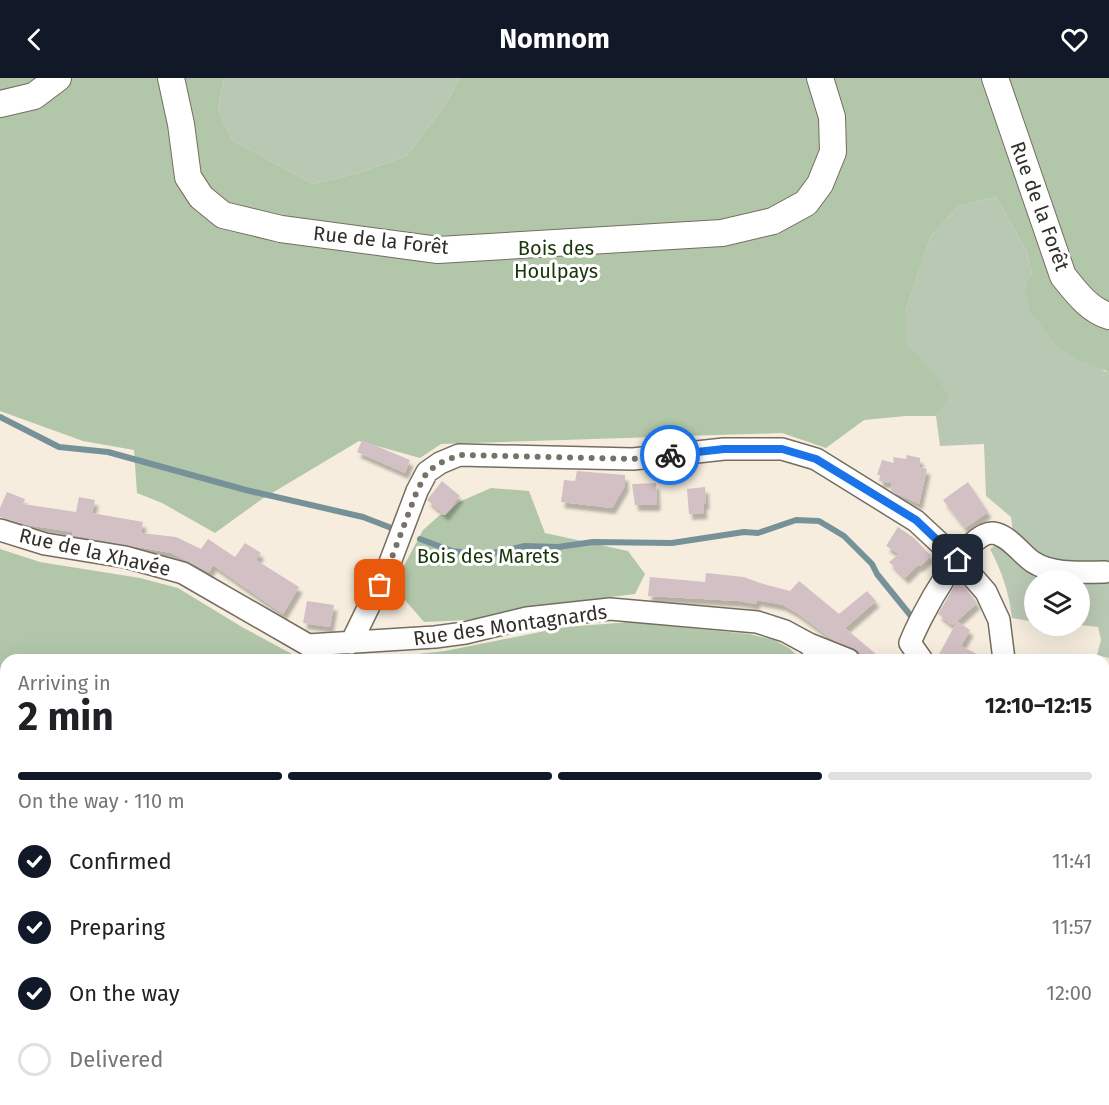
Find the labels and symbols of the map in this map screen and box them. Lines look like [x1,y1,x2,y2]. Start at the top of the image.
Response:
street label: Rue de la Forêt [1005,138,1075,275]
street label: Rue de la Forêt [312,221,451,259]
park label: Bois des Houlpays [514,236,598,283]
courier [640,425,700,485]
street label: Rue de la Xhavée [17,523,173,581]
pin [932,534,983,585]
park label: Bois des Marets [417,544,559,568]
pin [354,559,405,610]
street label: Rue des Montagnards [411,600,609,650]

